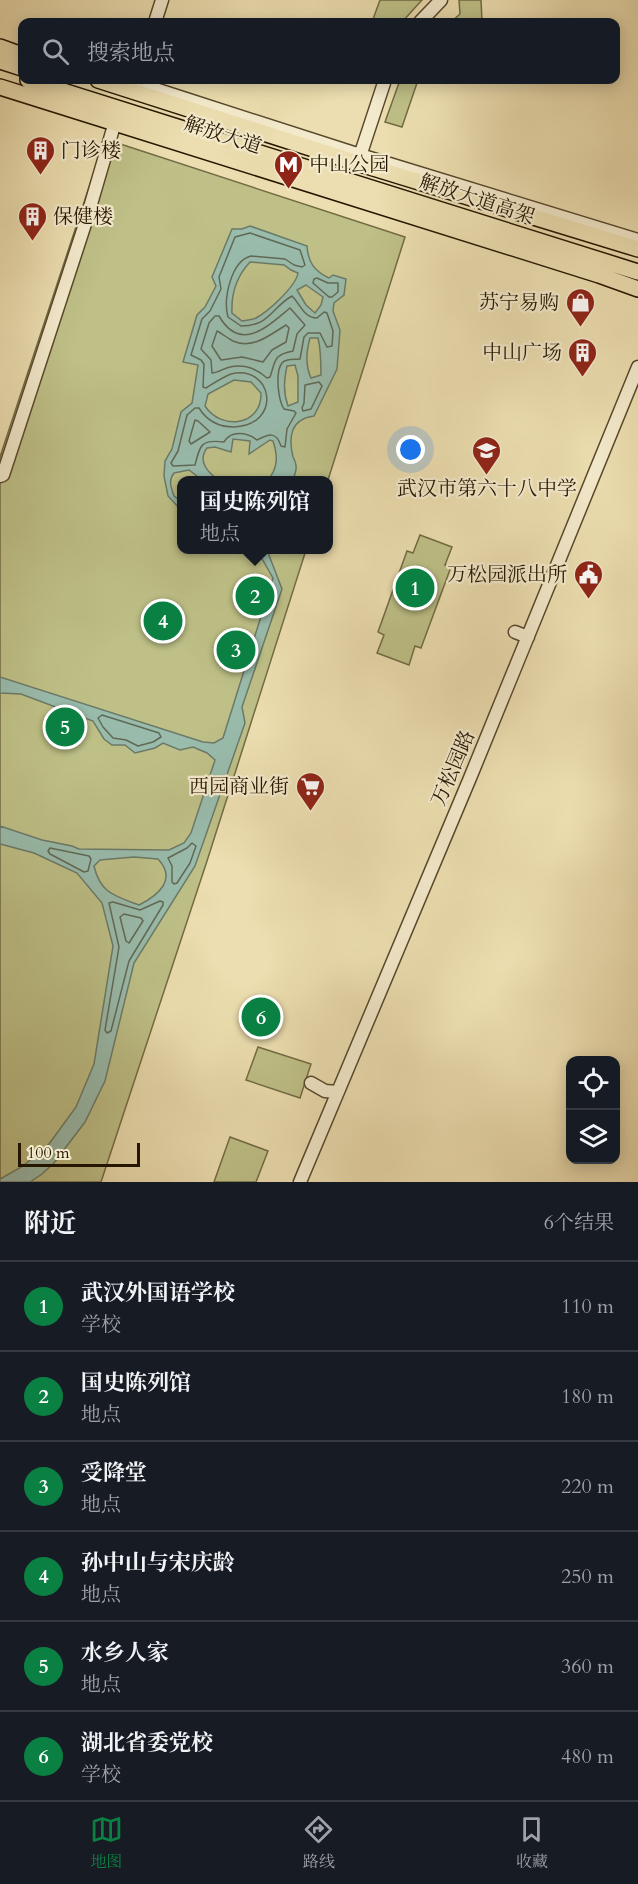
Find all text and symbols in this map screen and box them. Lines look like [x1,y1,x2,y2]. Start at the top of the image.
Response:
search box [18,18,620,84]
icon: search [39,35,72,68]
text: 搜索地点 [87,38,175,68]
street label: 解放大道 [181,110,265,160]
building icon: 门诊楼 [24,134,56,176]
place label: 门诊楼 [61,137,121,164]
metro station icon: 中山公园 [272,148,304,190]
place label: 中山公园 [309,151,389,178]
street label: 解放大道高架 [416,168,538,230]
building icon: 保健楼 [16,200,48,242]
place label: 保健楼 [53,203,113,230]
shop icon: 苏宁易购 [564,286,596,328]
place label: 苏宁易购 [479,289,559,316]
building icon: 中山广场 [567,336,599,378]
place label: 中山广场 [482,339,562,366]
school or university icon: 武汉市第六十八中学 [471,434,503,476]
your location [396,435,425,464]
place label: 武汉市第六十八中学 [397,475,577,502]
popup [177,476,333,554]
text: 国史陈列馆 [200,487,310,517]
text: 地点 [200,520,240,547]
public building icon: 万松园派出所 [572,558,604,600]
place label: 万松园派出所 [447,561,567,588]
pin: 1 [396,566,434,610]
pin: 2 [236,574,274,618]
pin: 4 [144,598,182,644]
pin: 3 [216,628,256,672]
pin: 5 [46,704,84,750]
street label: 万松园路 [425,726,481,810]
supermarket icon: 西园商业街 [294,770,326,812]
place label: 西园商业街 [189,773,289,800]
pin: 6 [242,994,280,1040]
map controls [566,1056,620,1164]
button: locate [566,1056,620,1110]
button: layers [566,1110,620,1164]
scale bar [18,1140,140,1168]
text: 100 m [27,1142,69,1164]
text: 附近 [24,1206,76,1241]
text: 6个结果 [544,1209,614,1236]
text: 武汉外国语学校 [81,1278,235,1308]
text: 1 [38,1293,49,1320]
text: 110 m [561,1293,614,1320]
text: 学校 [81,1311,121,1338]
text: 国史陈列馆 [81,1368,191,1398]
text: 2 [38,1383,49,1410]
text: 180 m [561,1383,614,1410]
text: 地点 [81,1401,121,1428]
text: 受降堂 [81,1458,147,1488]
text: 3 [38,1473,49,1500]
text: 220 m [561,1473,614,1500]
text: 地点 [81,1491,121,1518]
text: 孙中山与宋庆龄 [81,1548,235,1578]
text: 4 [38,1563,49,1590]
text: 250 m [561,1563,614,1590]
text: 地点 [81,1581,121,1608]
text: 水乡人家 [81,1638,169,1668]
text: 5 [38,1653,49,1680]
text: 360 m [561,1653,614,1680]
text: 地点 [81,1671,121,1698]
text: 湖北省委党校 [81,1728,213,1758]
text: 6 [38,1743,49,1770]
text: 480 m [561,1743,614,1770]
text: 学校 [81,1761,121,1788]
tab: 地图 [90,1813,123,1873]
tab: 路线 [302,1813,335,1873]
tab: 收藏 [515,1813,548,1873]

